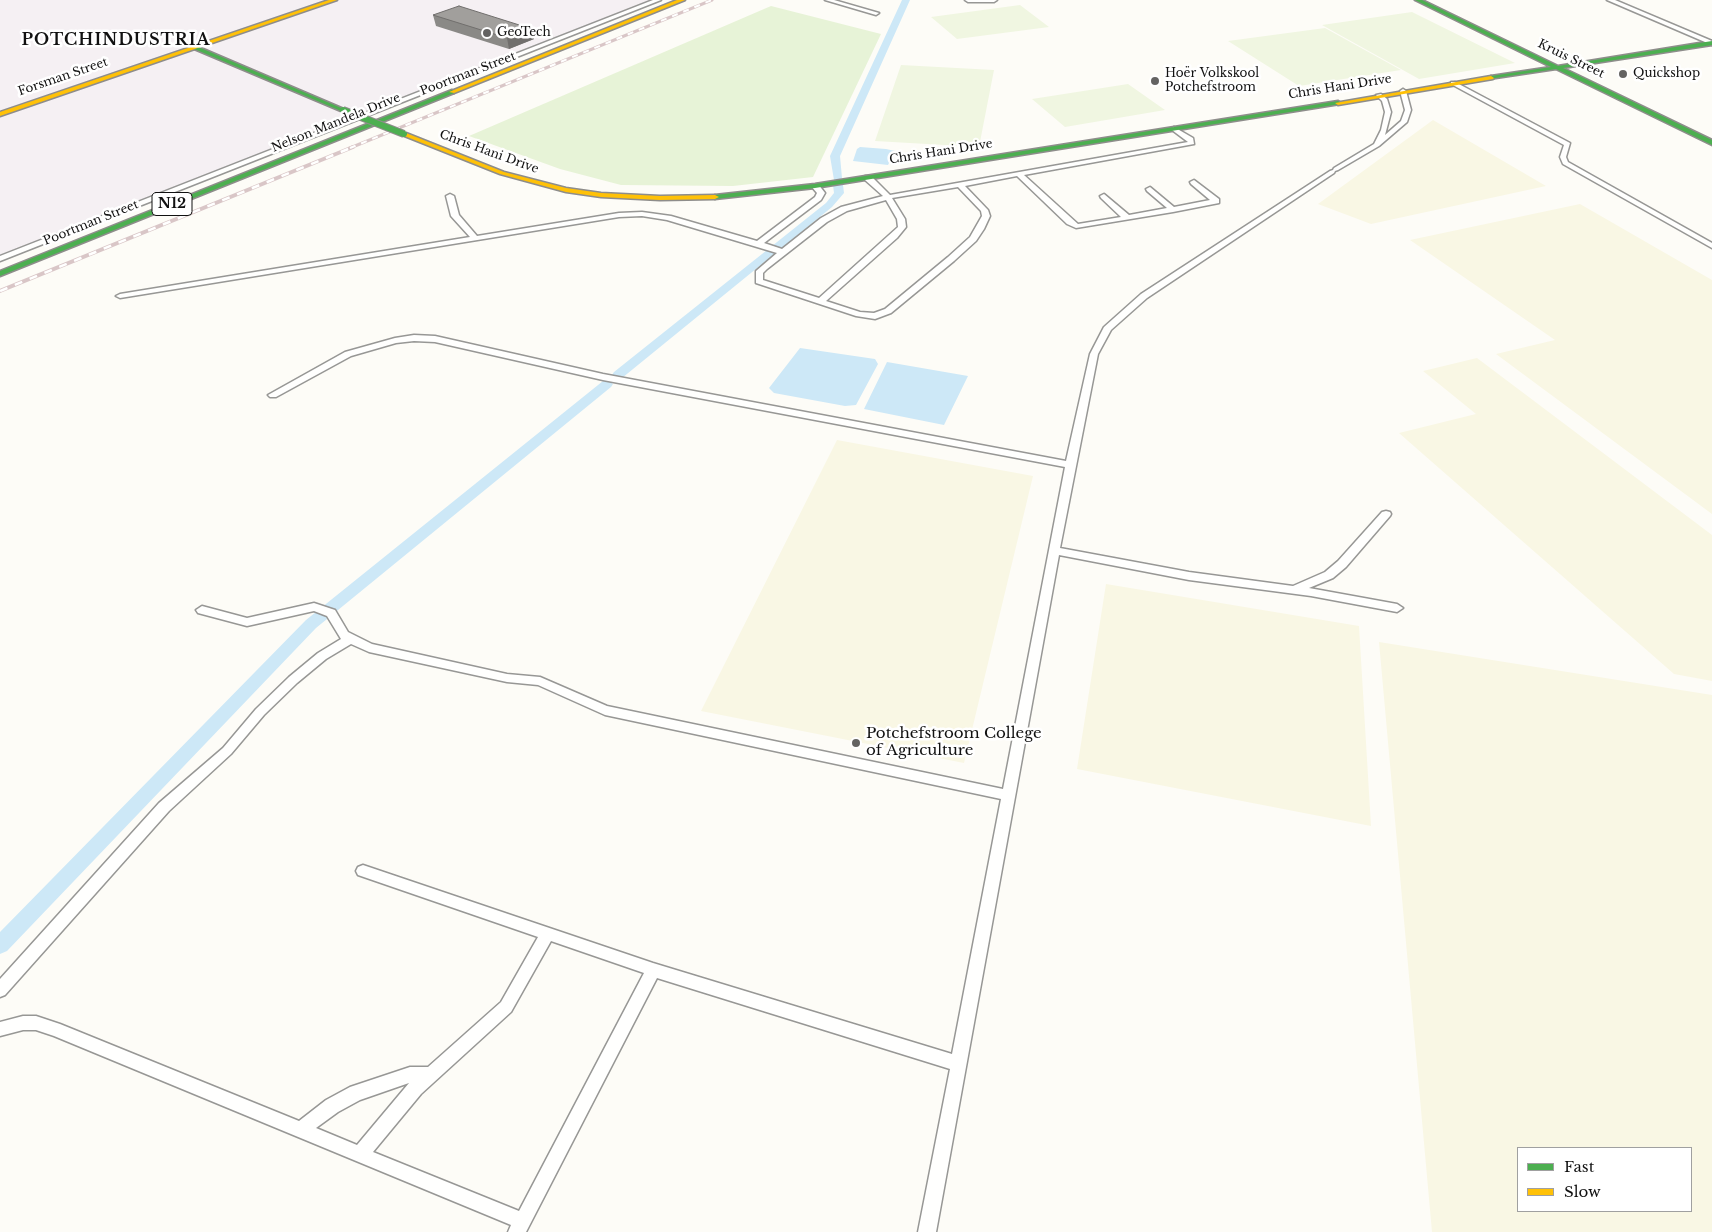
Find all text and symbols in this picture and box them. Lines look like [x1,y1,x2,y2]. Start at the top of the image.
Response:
place label: GeoTech [497,26,551,40]
marker: GeoTech [481,27,493,39]
district label: POTCHINDUSTRIA [20,30,212,50]
street label: Kruis Street [1535,37,1607,81]
street label: Poortman Street [418,49,518,99]
street label: Forsman Street [16,55,110,99]
place label: Hoër Volkskool Potchefstroom [1165,67,1259,95]
place label: Quickshop [1633,67,1700,81]
marker: Quickshop [1617,68,1629,80]
street label: Chris Hani Drive [1287,72,1393,102]
marker: Hoër Volkskool Potchefstroom [1149,75,1161,87]
street label: Nelson Mandela Drive [270,91,402,155]
street label: Chris Hani Drive [437,127,541,177]
street label: Chris Hani Drive [888,137,994,167]
road number: N12 [152,192,192,215]
street label: Poortman Street [41,197,141,249]
place label: Potchefstroom College of Agriculture [866,725,1042,760]
marker: Potchefstroom College of Agriculture [850,737,862,749]
legend [1517,1147,1692,1212]
text: Fast [1564,1157,1594,1176]
text: Slow [1564,1182,1601,1201]

